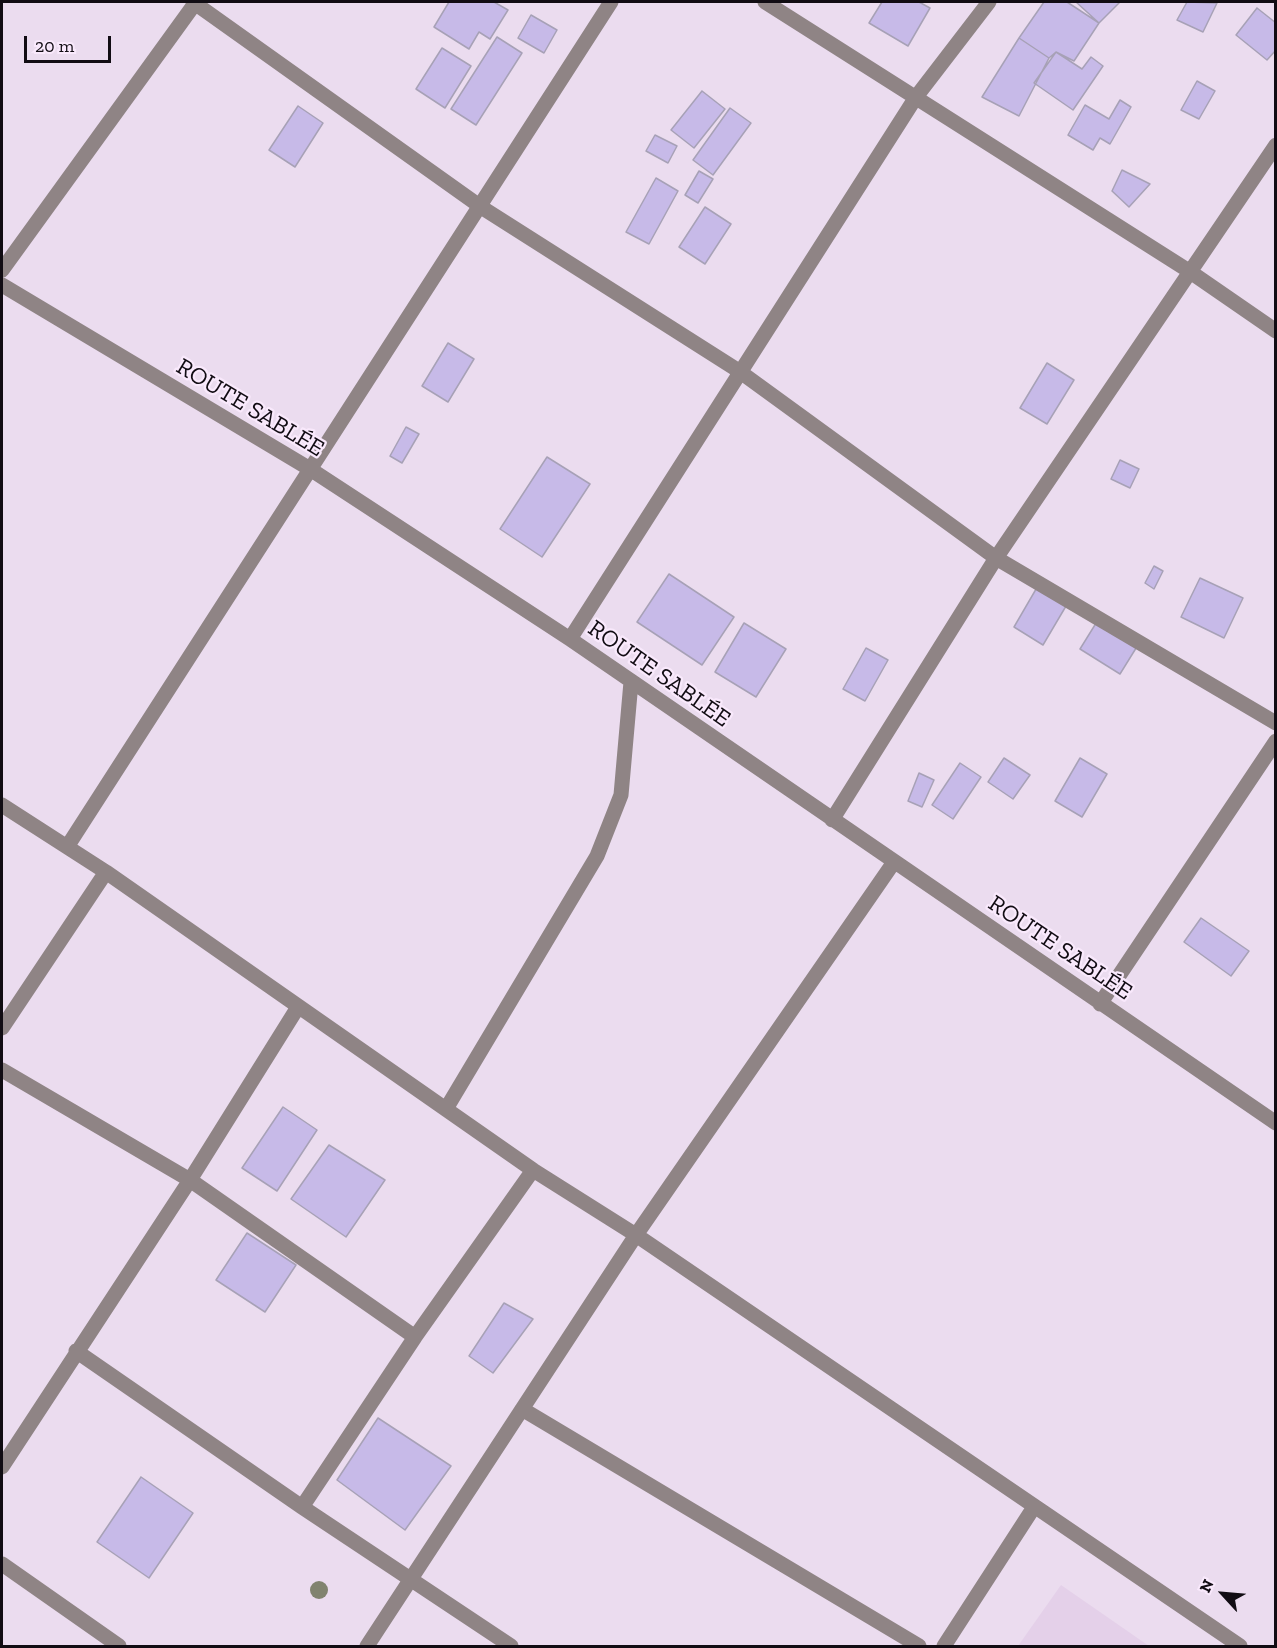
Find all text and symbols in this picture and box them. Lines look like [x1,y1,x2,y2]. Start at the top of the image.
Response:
scale bar [27,24,114,62]
text: 20 m [35,35,74,57]
street label: ROUTE SABLÉE [171,353,329,463]
street label: ROUTE SABLÉE [582,614,736,734]
street label: ROUTE SABLÉE [983,889,1137,1007]
north arrow [1193,1564,1253,1624]
text: N [1195,1576,1218,1596]

